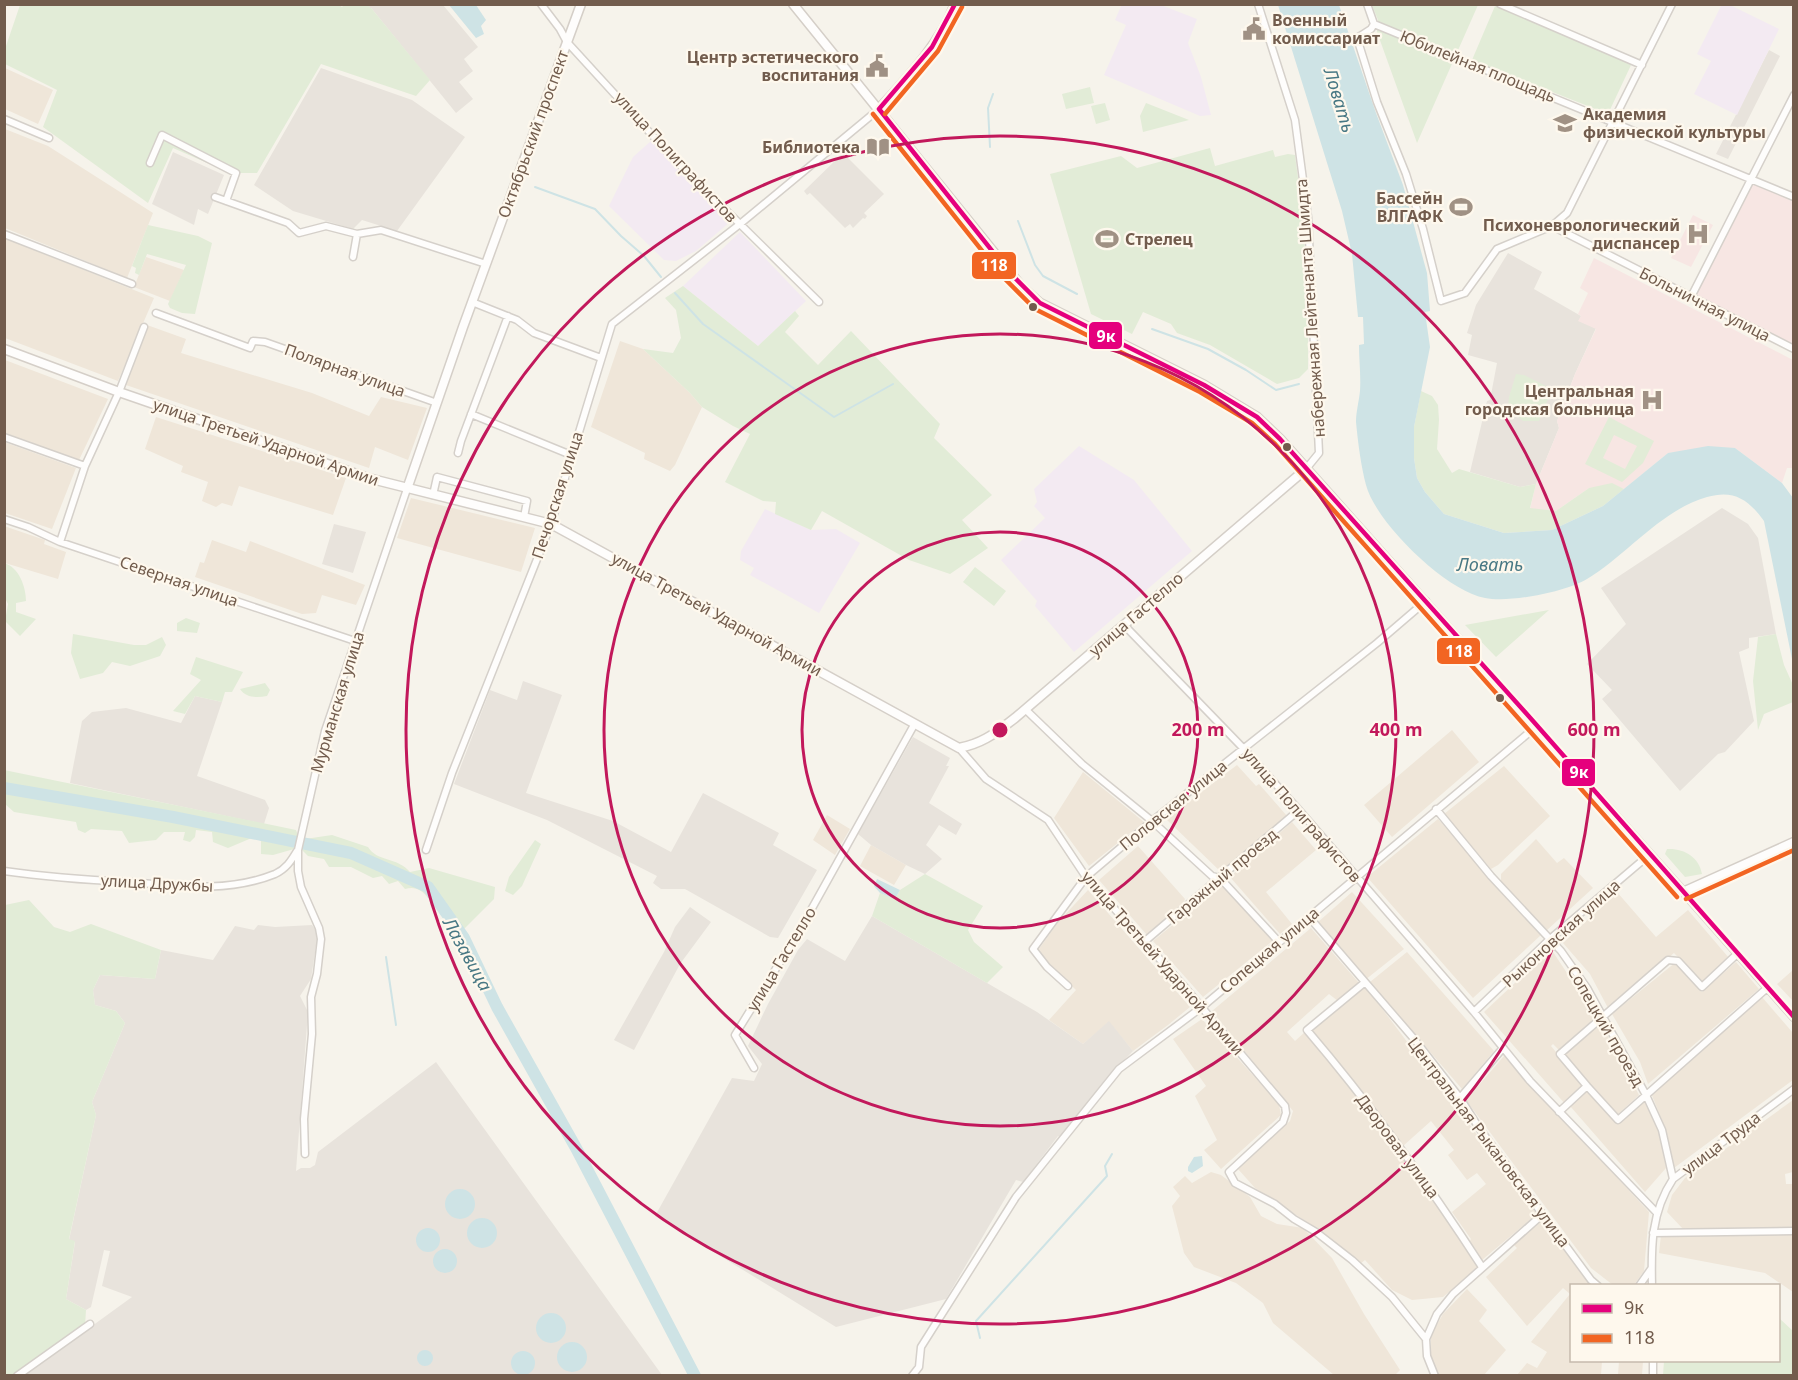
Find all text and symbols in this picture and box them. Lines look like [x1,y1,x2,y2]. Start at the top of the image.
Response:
place label: Военный комиссариат [1272,9,1380,49]
public building icon: Военный комиссариат [1241,16,1267,42]
street label: Юбилейная площадь [1397,25,1559,107]
place label: Центр эстетического воспитания [687,46,859,86]
street label: Октябрьский проспект [492,47,574,221]
public building icon: Центр эстетического воспитания [864,53,890,79]
water label: Ловать [1319,64,1361,135]
street label: улица Полиграфистов [610,87,742,227]
place label: Aкадемия физической культуры [1583,103,1766,143]
school or university icon: Aкадемия физической культуры [1552,110,1578,136]
library icon: Библиотека [865,134,891,160]
place label: Библиотека [762,136,860,158]
street label: набережная Лейтенанта Шмидта [1290,178,1330,438]
place label: Бассейн ВЛГАФК [1376,187,1444,227]
sports icon: Бассейн ВЛГАФК [1448,194,1474,220]
place label: Психоневрологический диспансер [1483,214,1680,254]
hospital icon: Психоневрологический диспансер [1685,221,1711,247]
sports icon: Стрелец [1094,226,1120,252]
place label: Стрелец [1125,228,1193,250]
line badge: 118 [971,251,1017,280]
text: 118 [980,254,1008,276]
street label: Больничная улица [1636,261,1774,347]
unlabelled marker [1027,301,1039,313]
line badge: 9к [1088,321,1123,350]
text: 9к [1096,325,1116,347]
street label: Полярная улица [282,338,408,402]
place label: Центральная городская больница [1465,380,1634,420]
hospital icon: Центральная городская больница [1639,387,1665,413]
street label: улица Третьей Ударной Армии [150,393,382,491]
street label: Печорская улица [526,428,588,562]
unlabelled marker [1281,441,1293,453]
street label: улица Третьей Ударной Армии [608,547,826,681]
street label: Северная улица [117,550,241,612]
water label: Ловать [1456,552,1523,576]
street label: улица Гастелло [1084,567,1188,661]
street label: Мурманская улица [305,628,369,776]
line badge: 118 [1436,637,1481,665]
text: 118 [1445,640,1473,662]
unlabelled marker [1494,692,1506,704]
text: 200 m [1171,717,1225,741]
text: 400 m [1369,717,1423,741]
text: 600 m [1567,717,1621,741]
centre of rings [990,720,1010,740]
street label: улица Полиграфистов [1238,743,1366,887]
street label: Половская улица [1114,755,1232,855]
line badge: 9к [1561,758,1596,787]
text: 9к [1569,761,1589,783]
street label: Гаражный проезд [1162,823,1282,929]
street label: улица Третьей Ударной Армии [1077,866,1249,1060]
street label: улица Дружбы [100,869,214,897]
street label: Рыконовская улица [1497,874,1625,992]
street label: Сопецкая улица [1214,902,1324,998]
street label: улица Гастелло [741,903,821,1015]
water label: Лазавица [437,912,498,995]
street label: Сопецкий проезд [1563,962,1650,1091]
street label: Центральная Рыкановская улица [1403,1032,1575,1252]
street label: Дворовая улица [1351,1089,1445,1203]
street label: улица Труда [1677,1106,1765,1180]
legend [1570,1284,1780,1362]
text: 9к [1624,1295,1644,1319]
text: 118 [1624,1325,1655,1349]

